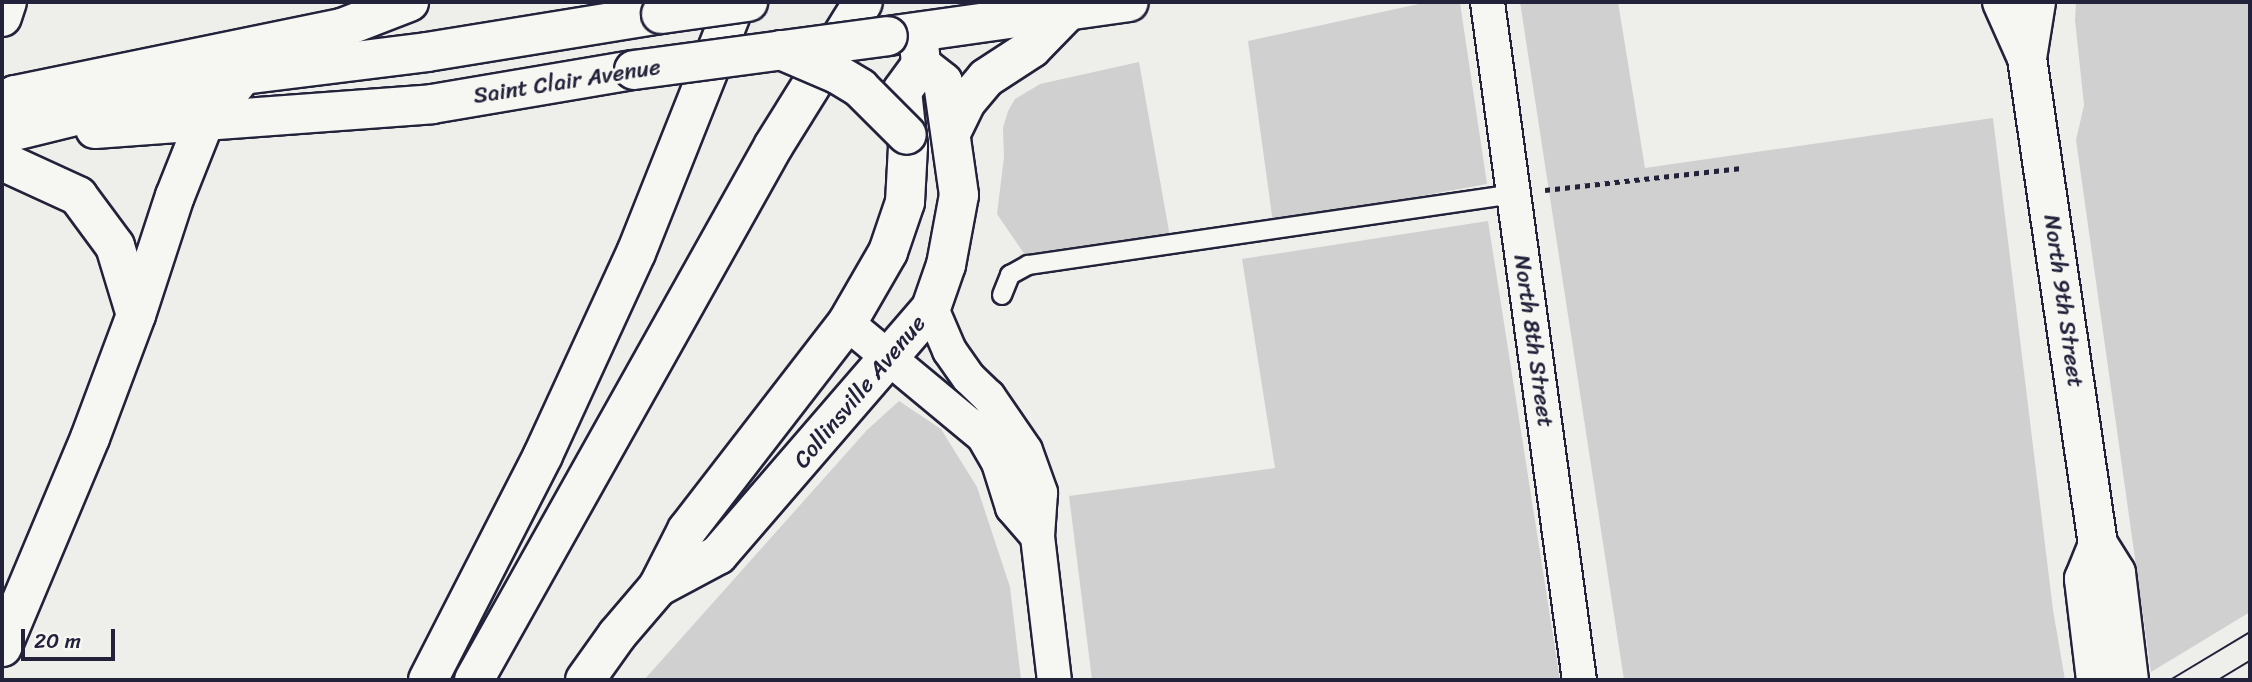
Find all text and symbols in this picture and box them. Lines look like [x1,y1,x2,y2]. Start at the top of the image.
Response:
street label: Saint Clair Avenue [472,54,662,110]
street label: North 9th Street [2037,213,2089,389]
street label: North 8th Street [1507,253,1559,429]
street label: Collinsville Avenue [788,310,932,474]
scale bar [24,616,119,660]
text: 20 m [34,622,81,660]

